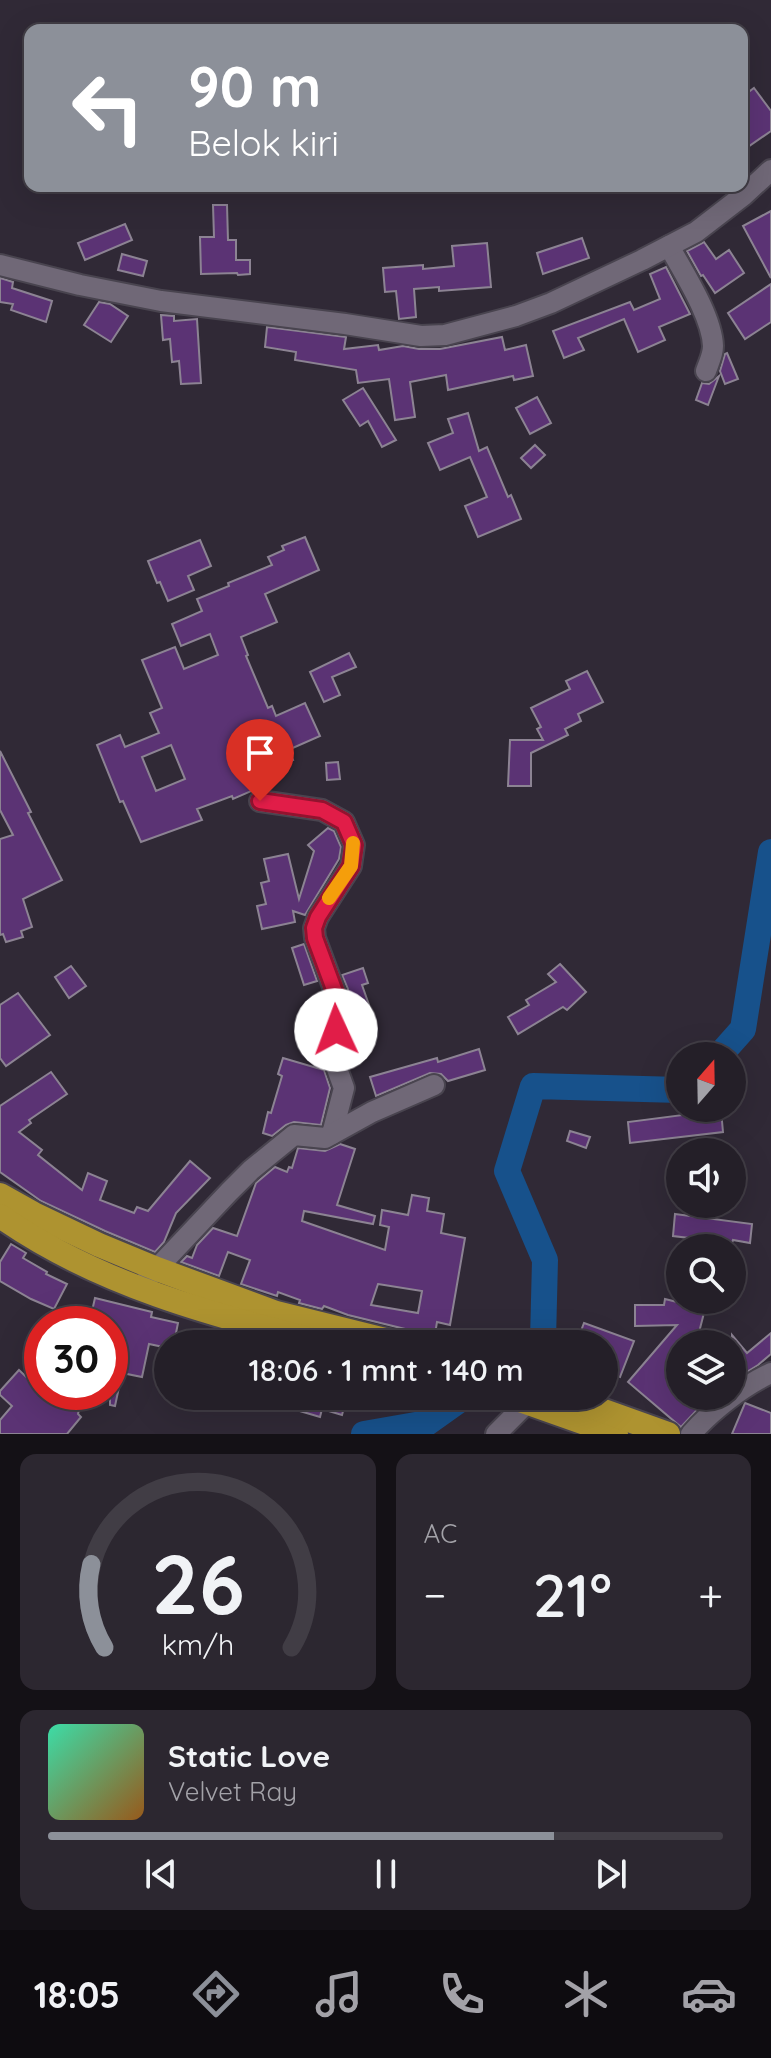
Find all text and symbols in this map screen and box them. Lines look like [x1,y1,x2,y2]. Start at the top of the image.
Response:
text: 90 m [188,51,322,121]
icon: left [56,56,160,160]
text: Belok kiri [188,120,339,165]
pin [226,719,294,801]
icon: arrive [238,731,282,775]
position arrow [294,988,378,1072]
north arrow [666,1042,746,1122]
map controls [666,1042,746,1410]
button: sound [666,1138,746,1218]
button: search [666,1234,746,1314]
speed limit sign: 30 [24,1306,128,1410]
button: layers [666,1330,746,1410]
text: 18:06 · 1 mnt · 140 m [248,1351,524,1389]
text: AC [424,1517,457,1550]
text: 26 [151,1531,244,1635]
text: 21° [533,1557,612,1632]
text: − [424,1567,446,1622]
text: + [698,1567,723,1622]
text: km/h [161,1626,234,1662]
text: Static Love [168,1737,330,1775]
text: Velvet Ray [168,1775,297,1808]
icon: previous [139,1852,183,1896]
icon: pause [364,1852,408,1896]
icon: next [589,1852,633,1896]
icon: directions [188,1966,244,2022]
icon: music [311,1966,367,2022]
icon: phone [434,1966,490,2022]
icon: climate [558,1966,614,2022]
icon: car [681,1966,737,2022]
text: 18:05 [34,1972,120,2017]

